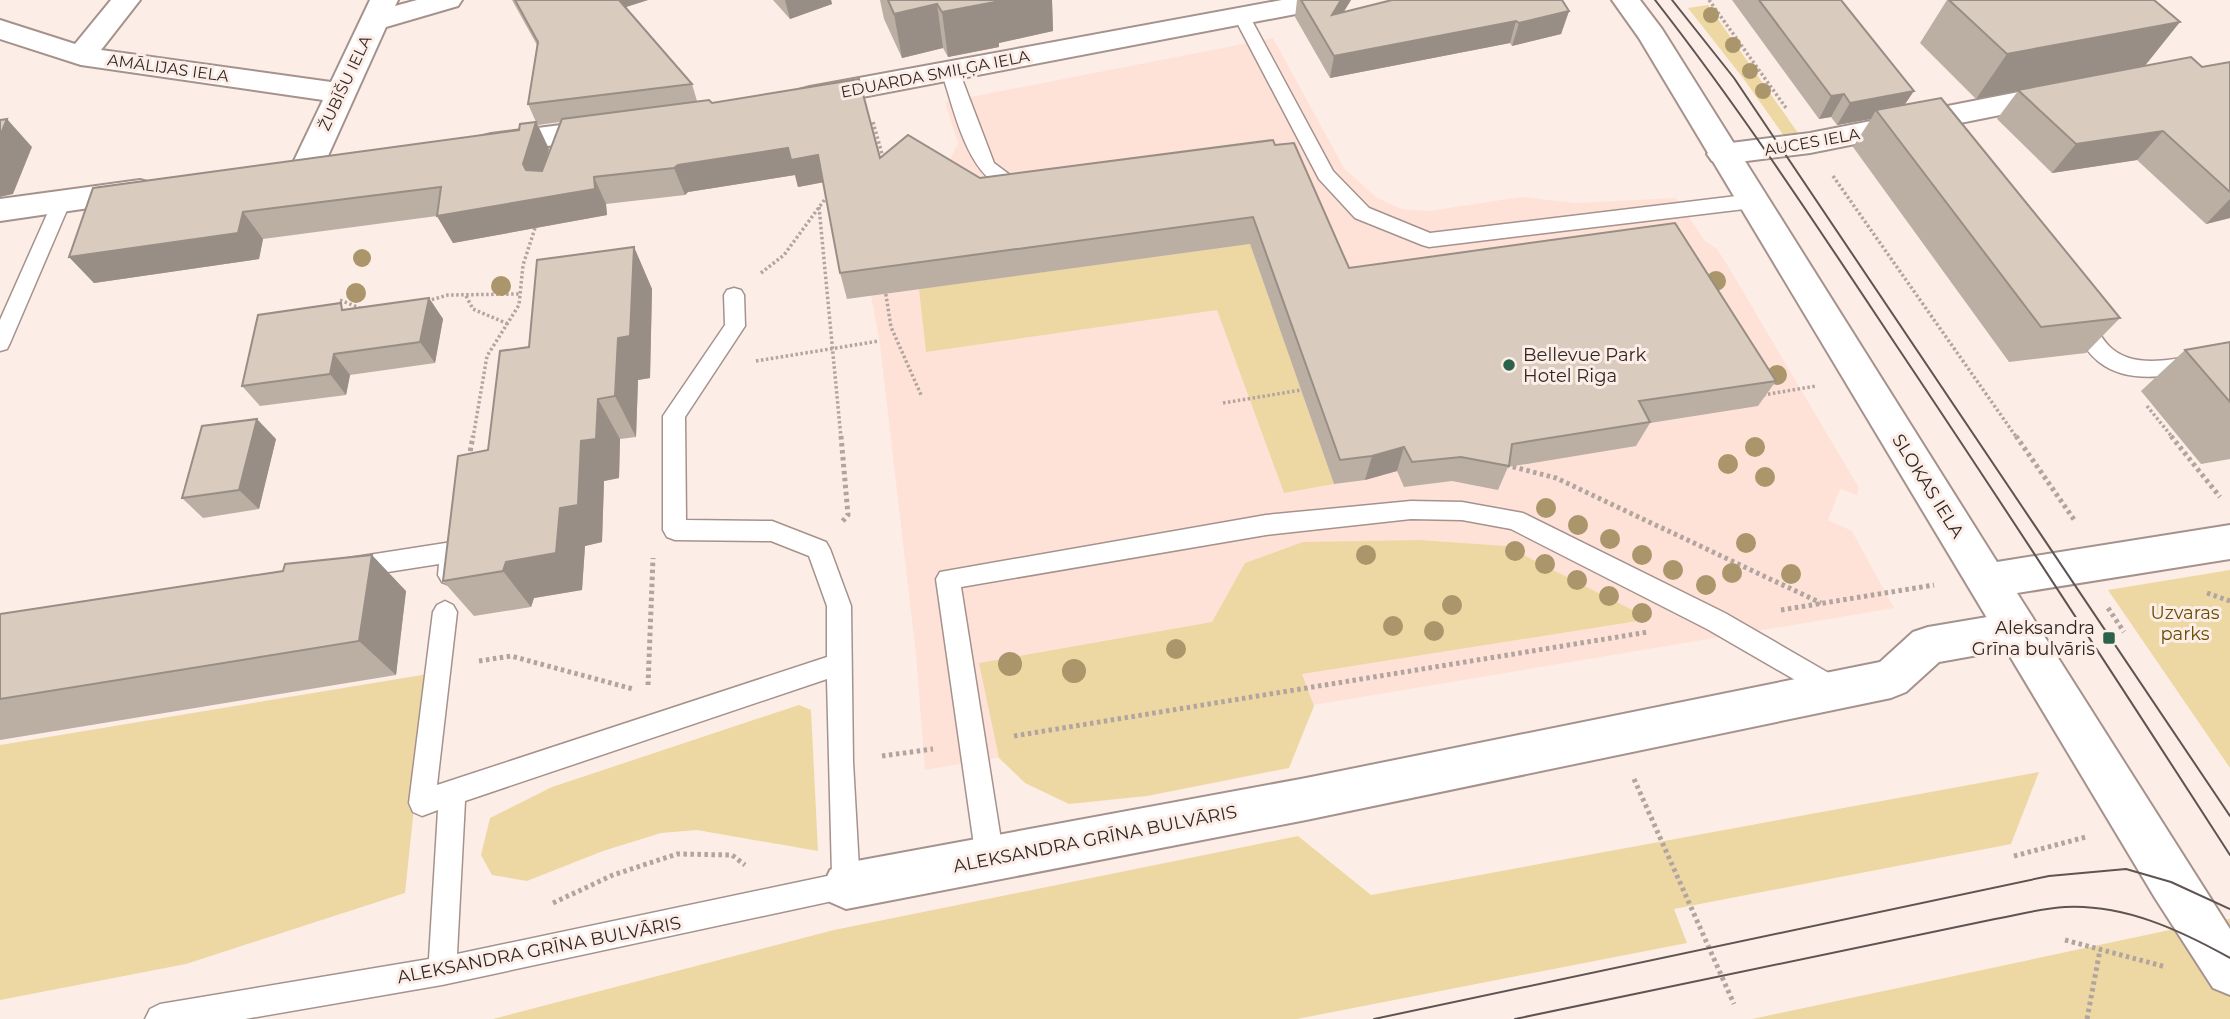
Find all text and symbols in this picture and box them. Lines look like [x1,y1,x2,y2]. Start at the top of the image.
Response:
street label: ŽUBĪŠU IELA [315,32,376,134]
street label: EDUARDA SMIĻĢA IELA [839,46,1032,103]
street label: AMĀLIJAS IELA [106,50,230,86]
street label: AUCES IELA [1763,124,1862,160]
place label: Bellevue Park Hotel Riga [1523,344,1647,387]
marker: Bellevue Park Hotel Riga [1501,357,1517,373]
street label: SLOKAS IELA [1887,430,1969,542]
park label: Uzvaras parks [2150,602,2220,645]
place label: Aleksandra Grīna bulvāris [1972,617,2095,660]
marker: Aleksandra Grīna bulvāris [2101,630,2117,646]
street label: ALEKSANDRA GRĪNA BULVĀRIS [951,801,1239,877]
street label: ALEKSANDRA GRĪNA BULVĀRIS [395,912,683,988]

